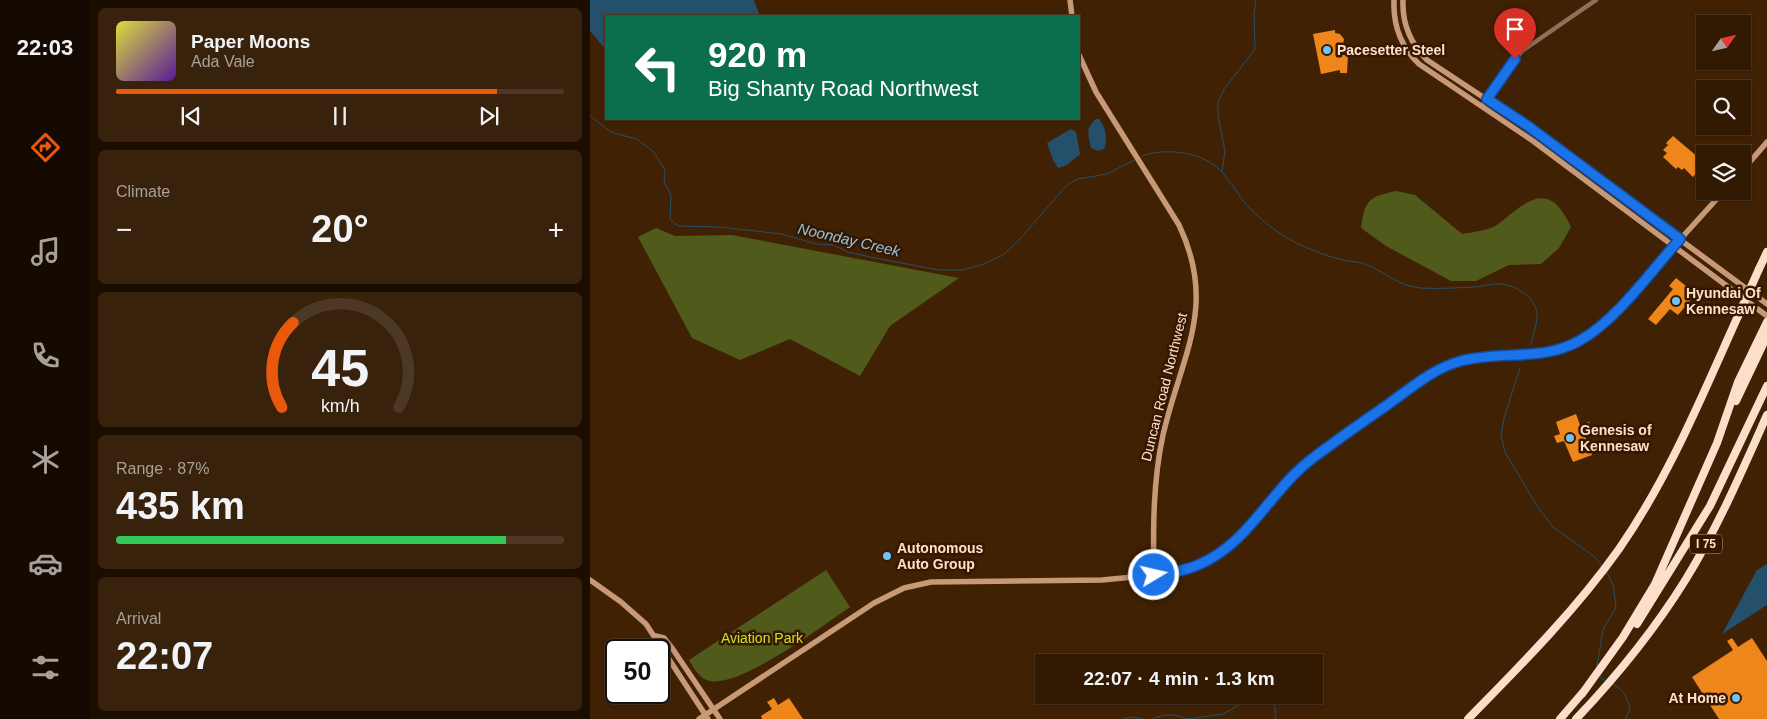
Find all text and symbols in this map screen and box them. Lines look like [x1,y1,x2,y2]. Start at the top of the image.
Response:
pin [1494,8,1536,59]
icon: arrive [1501,15,1529,43]
north arrow [1696,15,1751,70]
map controls [1696,15,1751,200]
text: Paper Moons [191,31,310,52]
text: 22:03 [17,35,73,60]
icon: left [625,35,690,100]
text: 920 m [708,35,807,74]
place label: Pacesetter Steel [1337,42,1445,58]
marker: Pacesetter Steel [1321,44,1333,56]
text: Ada Vale [191,53,255,70]
text: Big Shanty Road Northwest [708,76,978,101]
button: search [1696,80,1751,135]
icon: previous [177,102,205,130]
icon: pause [326,102,354,130]
icon: next [475,102,503,130]
icon: directions [28,130,63,165]
button: layers [1696,145,1751,200]
text: Climate [116,183,170,200]
text: 20° [311,208,369,250]
text: − [116,214,132,245]
text: + [548,214,564,245]
water label: Noonday Creek [796,220,903,260]
icon: music [28,234,63,269]
place label: Hyundai Of Kennesaw [1686,285,1761,317]
marker: Hyundai Of Kennesaw [1670,295,1682,307]
street label: Duncan Road Northwest [1138,311,1190,463]
icon: phone [28,338,63,373]
text: 45 [311,339,369,397]
text: km/h [321,396,359,416]
place label: Genesis of Kennesaw [1580,422,1652,454]
marker: Genesis of Kennesaw [1564,432,1576,444]
icon: climate [28,442,63,477]
text: Range · 87% [116,460,209,477]
text: 435 km [116,485,245,527]
road number: I 75 [1690,534,1722,554]
place label: Autonomous Auto Group [897,540,984,572]
icon: car [28,546,63,581]
position arrow [1127,548,1179,600]
marker: Autonomous Auto Group [881,550,893,562]
text: Arrival [116,610,161,627]
park label: Aviation Park [721,630,804,646]
text: 22:07 [116,635,213,677]
speed limit sign: 50 [605,639,670,704]
icon: filters [28,650,63,685]
text: 22:07 · 4 min · 1.3 km [1083,668,1275,689]
place label: At Home [1668,690,1726,706]
marker: At Home [1730,692,1742,704]

